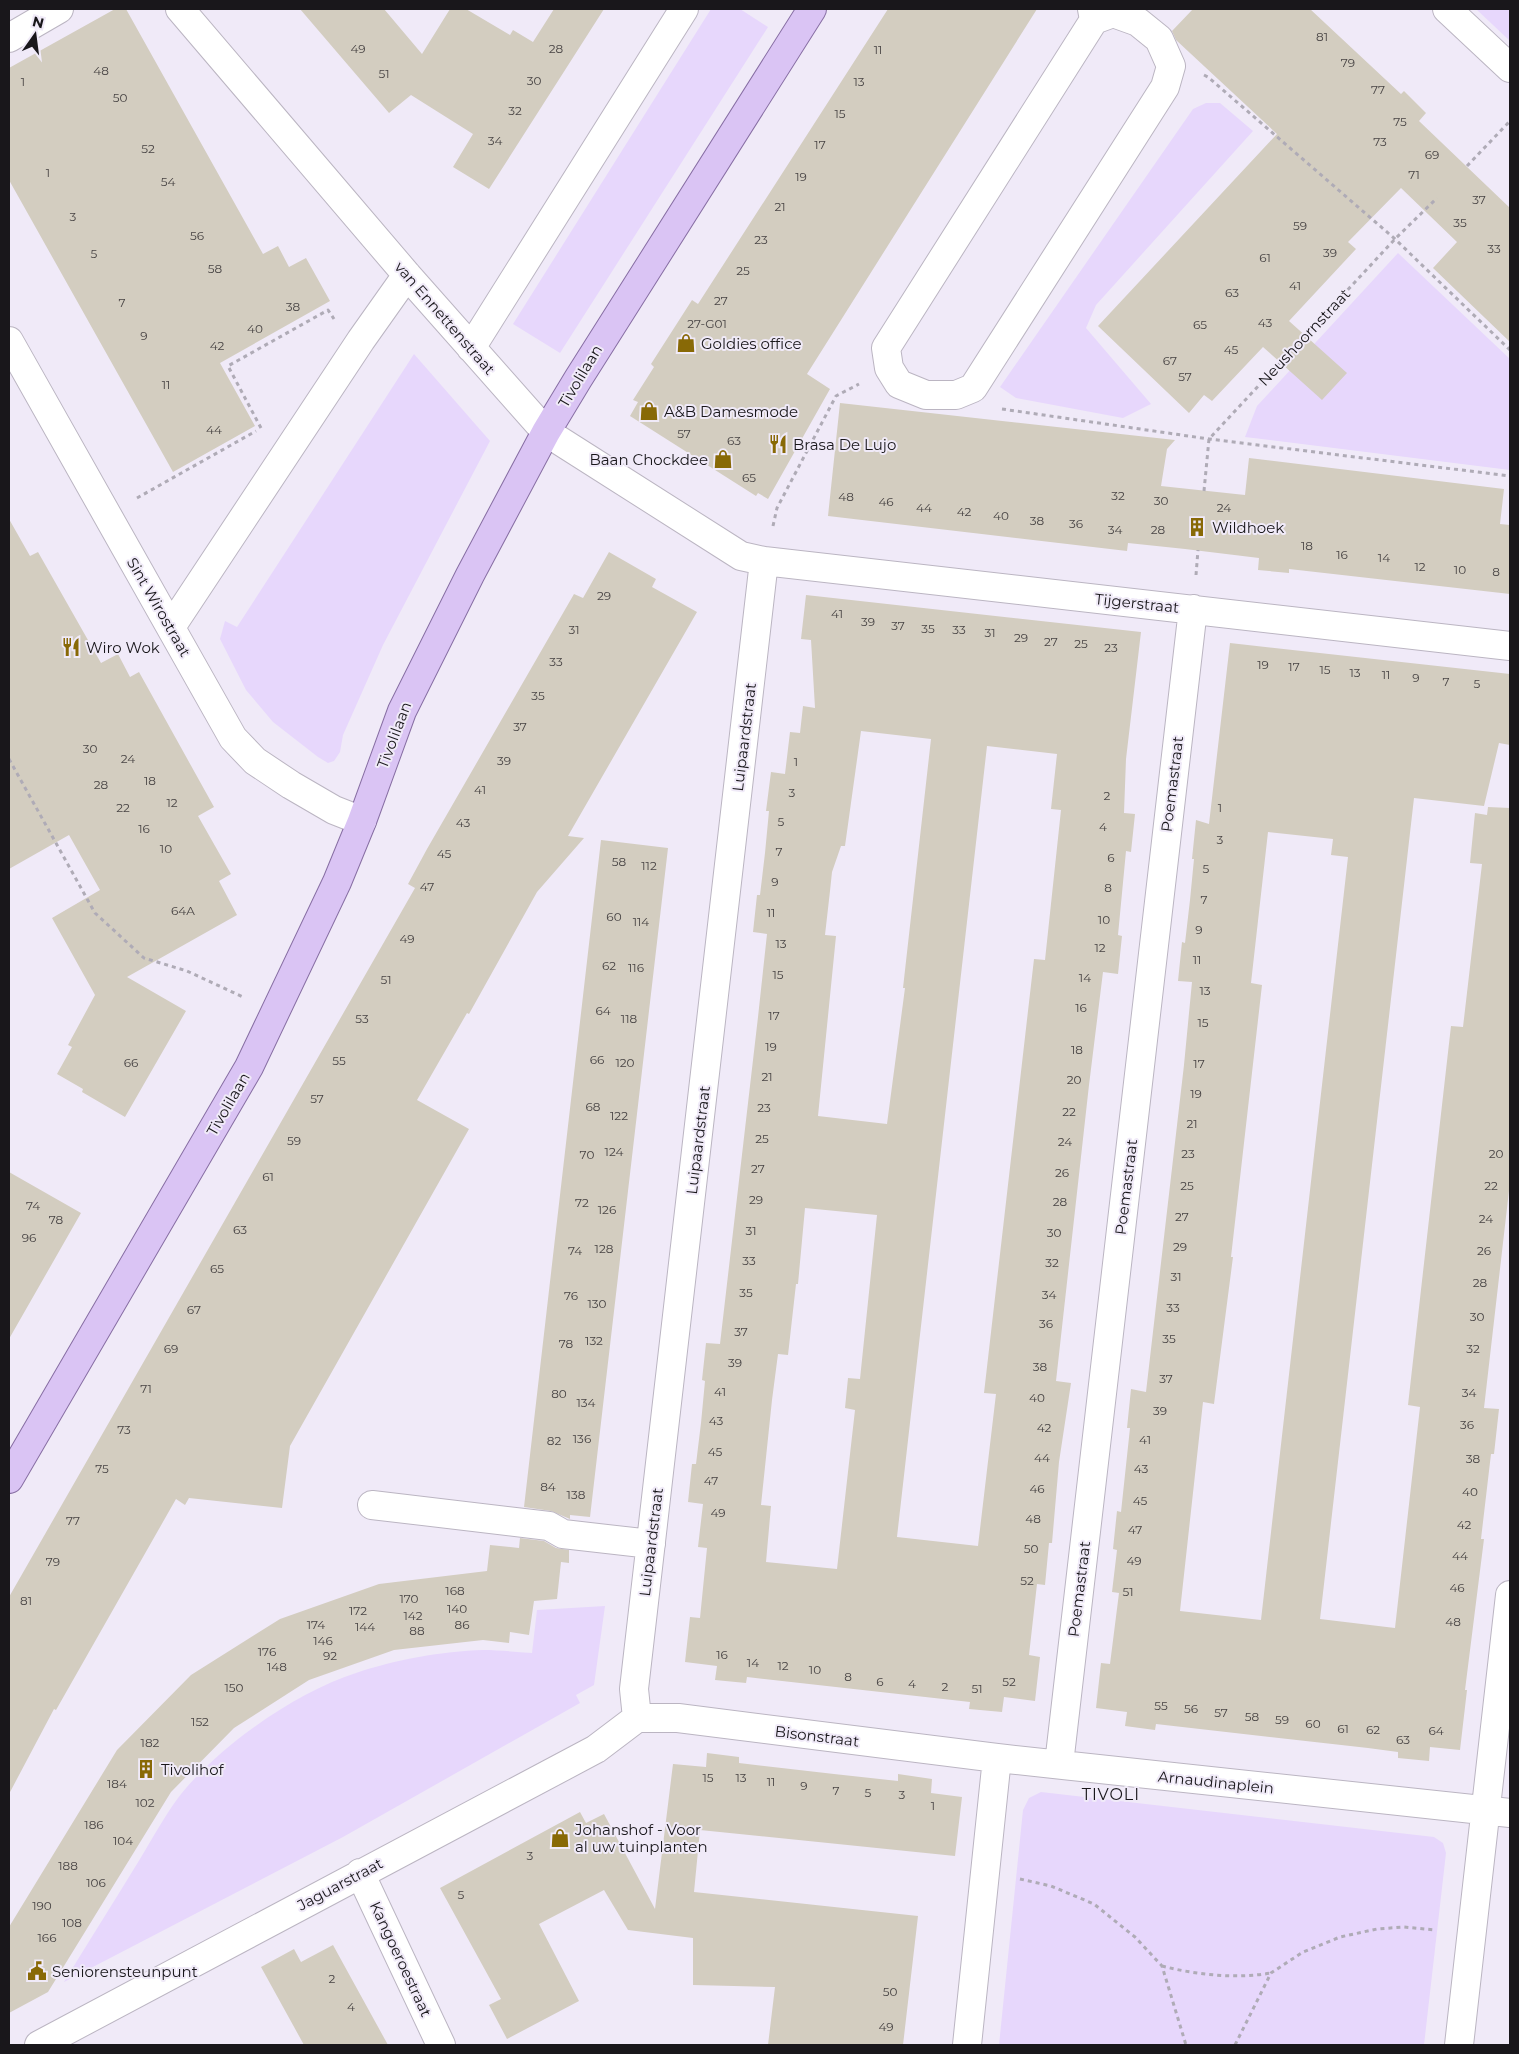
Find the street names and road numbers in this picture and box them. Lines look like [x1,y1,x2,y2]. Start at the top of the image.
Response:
street label: van Ennettenstraat [391,258,499,378]
street label: Neushoornstraat [1254,284,1354,390]
street label: Tivolilaan [554,341,606,411]
street label: Sint Wirostraat [123,554,195,660]
street label: Tijgerstraat [1094,589,1180,617]
street label: Luipaardstraat [728,682,760,792]
street label: Tivolilaan [373,699,415,771]
street label: Poemastraat [1157,735,1187,833]
street label: Tivolilaan [202,1069,254,1139]
street label: Luipaardstraat [682,1085,714,1195]
street label: Poemastraat [1111,1138,1141,1236]
street label: Luipaardstraat [635,1487,667,1597]
street label: Poemastraat [1064,1540,1094,1638]
street label: Bisonstraat [774,1721,860,1751]
street label: Arnaudinaplein [1157,1766,1275,1798]
street label: Jaguarstraat [293,1854,386,1915]
street label: Kangoeroestraat [366,1898,436,2020]

